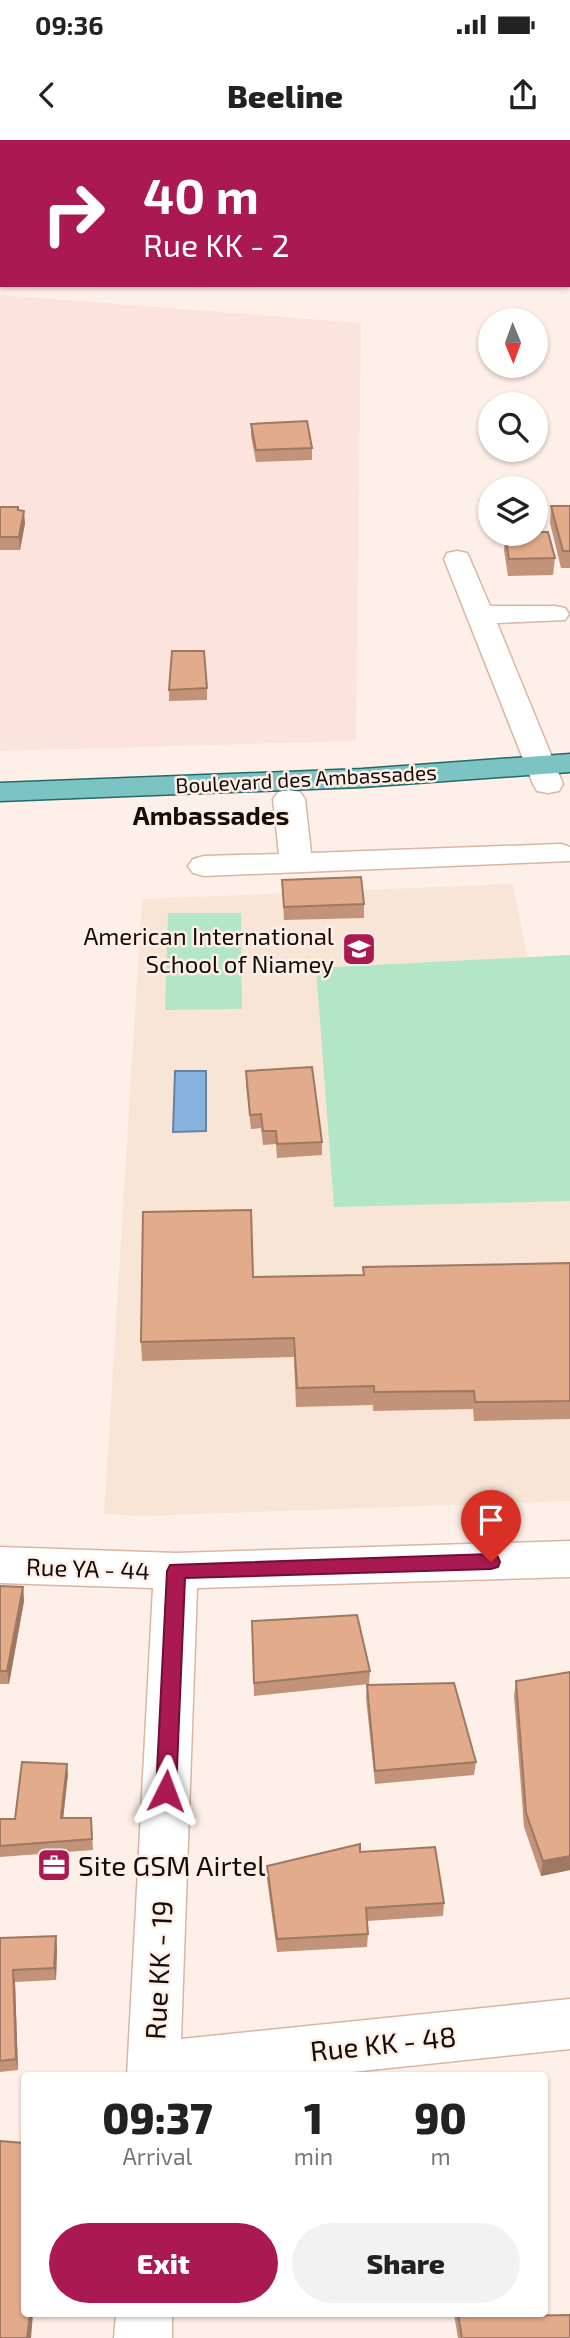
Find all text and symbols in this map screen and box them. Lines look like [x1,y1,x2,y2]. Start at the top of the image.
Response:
text: 09:36 [35,9,104,40]
icon: back [28,76,66,114]
text: Beeline [227,76,343,114]
icon: share [504,76,542,114]
text: 40 m [143,165,259,224]
icon: right [28,168,119,259]
text: Rue KK - 2 [143,225,289,263]
north arrow [478,308,548,378]
map controls [478,308,548,546]
button: search [478,392,548,462]
button: layers [478,476,548,546]
street label: Boulevard des Ambassades [175,759,437,797]
district label: Ambassades [133,799,289,830]
place label: American International School of Niamey [83,921,334,978]
school or university icon: American International School of Niamey [340,930,378,968]
pin [461,1490,521,1562]
icon: arrive [472,1501,510,1539]
street label: Rue YA - 44 [26,1551,150,1585]
position arrow [129,1754,203,1828]
office icon: Site GSM Airtel [35,1846,73,1884]
place label: Site GSM Airtel [78,1848,266,1882]
street label: Rue KK - 19 [137,1899,179,2041]
street label: Rue KK - 48 [308,2018,458,2068]
text: 09:37 [102,2092,212,2142]
text: 1 [304,2092,323,2142]
text: 90 [414,2092,467,2142]
text: Arrival [122,2142,192,2170]
text: min [294,2142,333,2170]
text: m [430,2142,451,2170]
button: Exit [49,2223,278,2303]
button: Share [292,2223,520,2303]

